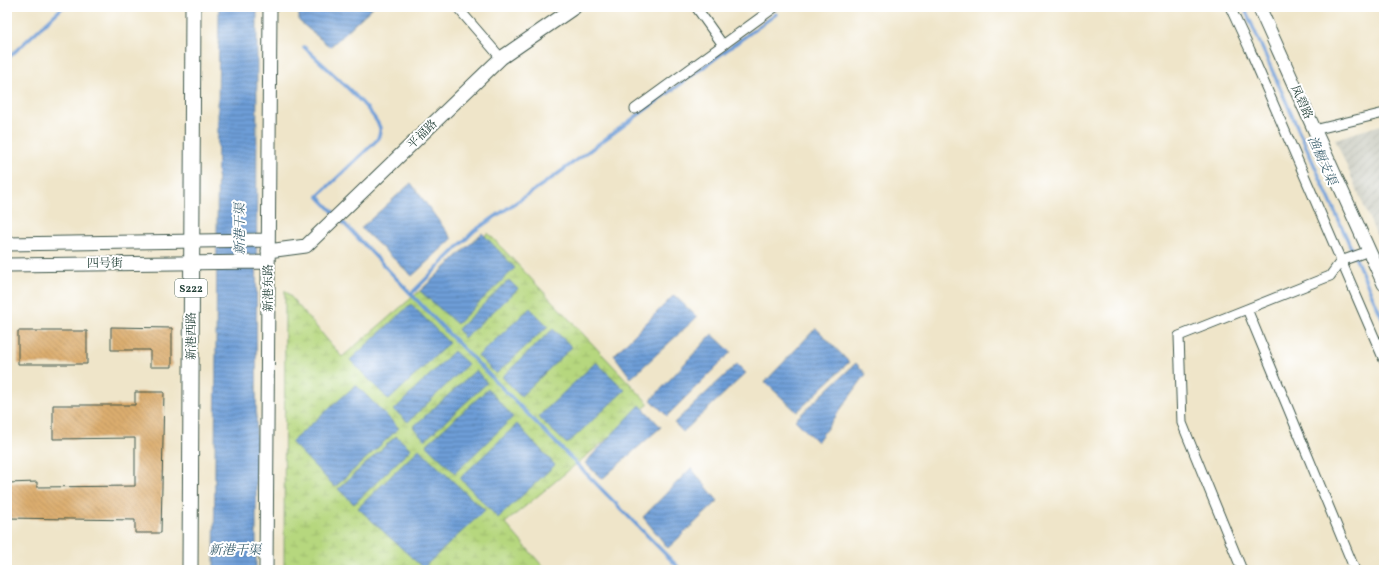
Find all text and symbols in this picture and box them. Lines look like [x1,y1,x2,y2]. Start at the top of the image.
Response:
street label: 凤碧路 [1286,83,1316,122]
street label: 平福路 [404,116,441,153]
water label: 渔橱支渠 [1302,133,1341,190]
water label: 新港干渠 [232,201,250,255]
street label: 四号街 [87,256,124,272]
street label: 新港东路 [261,264,277,312]
road number: S222 [175,279,207,297]
street label: 新港西路 [184,312,200,360]
water label: 新港干渠 [209,542,263,560]

